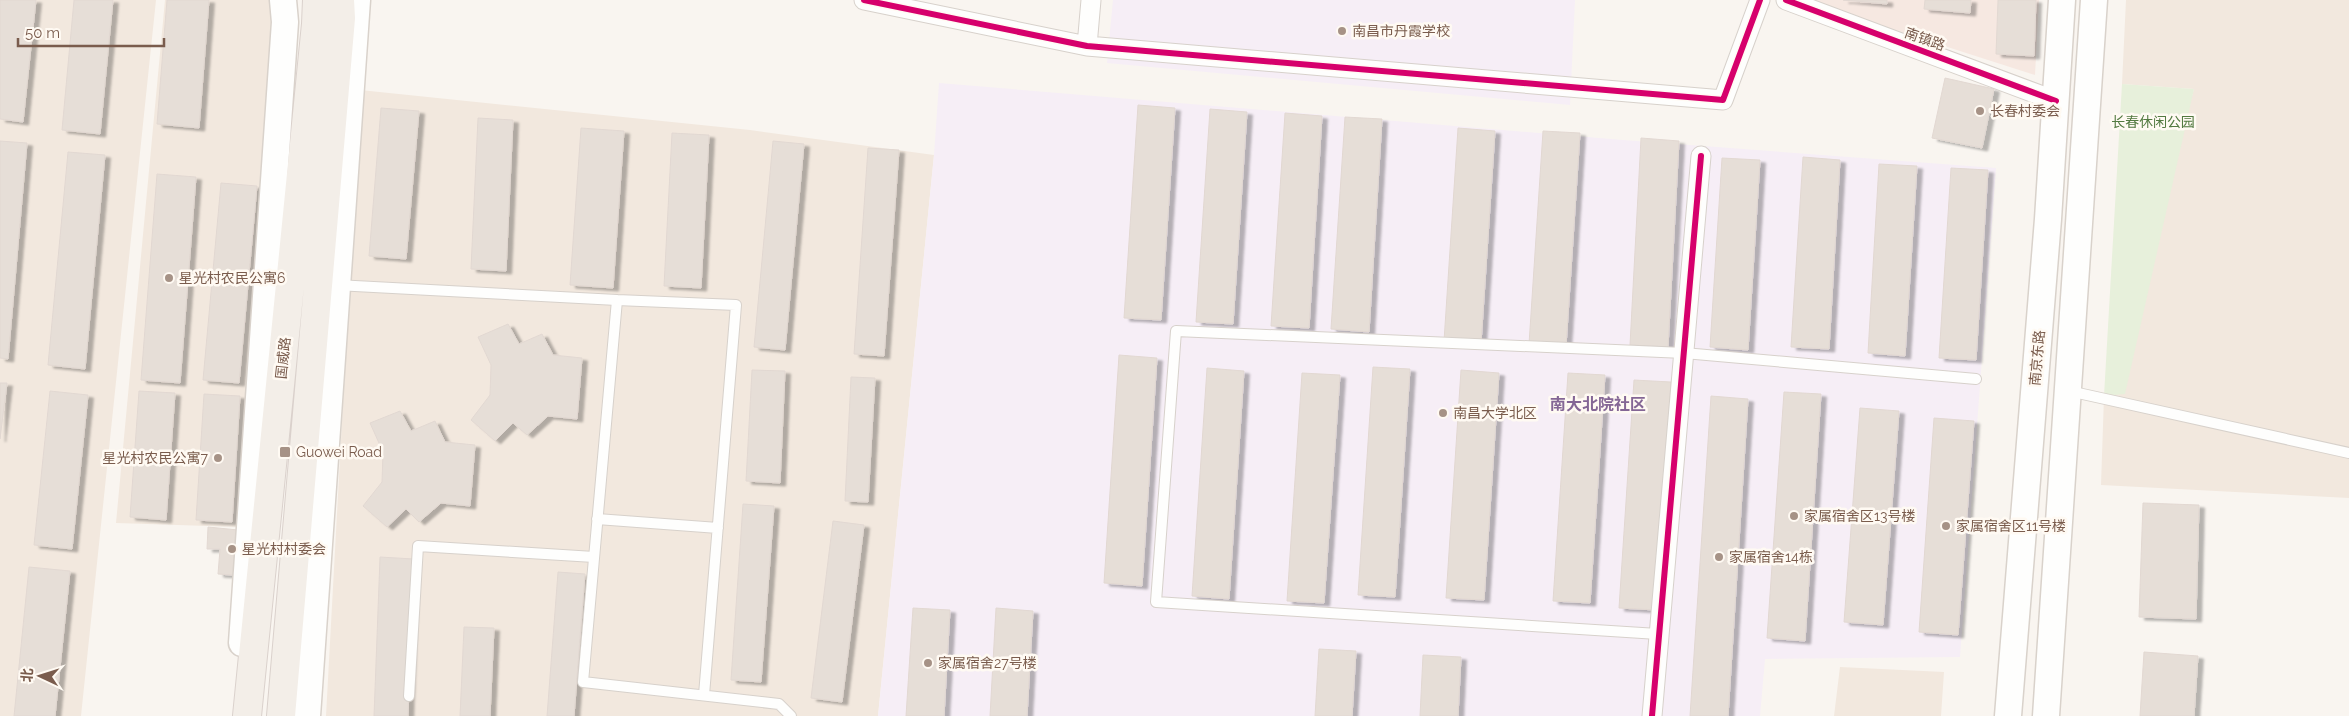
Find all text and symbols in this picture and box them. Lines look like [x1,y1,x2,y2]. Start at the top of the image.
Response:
scale bar [18,15,164,47]
place label: 南昌市丹霞学校 [1352,23,1450,39]
text: 50 m [25,24,60,42]
street label: 南镇路 [1903,24,1947,54]
marker: 南昌市丹霞学校 [1336,25,1348,37]
place label: 长春村委会 [1990,103,2060,119]
marker: 长春村委会 [1974,105,1986,117]
park label: 长春休闲公园 [2111,114,2195,130]
place label: 星光村农民公寓6 [179,270,285,286]
marker: 星光村农民公寓6 [163,272,175,284]
street label: 南京东路 [2027,329,2047,387]
street label: 国威路 [273,336,293,380]
district label: 南大北院社区 [1550,395,1646,414]
place label: 南昌大学北区 [1453,405,1537,421]
marker: 南昌大学北区 [1437,407,1449,419]
place label: Guowei Road [296,444,382,460]
marker: Guowei Road [278,445,292,459]
place label: 星光村农民公寓7 [103,450,208,466]
marker: 星光村农民公寓7 [212,452,224,464]
place label: 家属宿舍区13号楼 [1804,508,1915,524]
marker: 家属宿舍区13号楼 [1788,510,1800,522]
place label: 家属宿舍区11号楼 [1956,518,2066,534]
marker: 家属宿舍区11号楼 [1940,520,1952,532]
place label: 星光村村委会 [242,541,326,557]
marker: 星光村村委会 [226,543,238,555]
place label: 家属宿舍14栋 [1729,549,1813,565]
marker: 家属宿舍14栋 [1713,551,1725,563]
north arrow [15,651,65,701]
place label: 家属宿舍27号楼 [938,655,1037,671]
marker: 家属宿舍27号楼 [922,657,934,669]
text: 北 [19,668,36,683]

